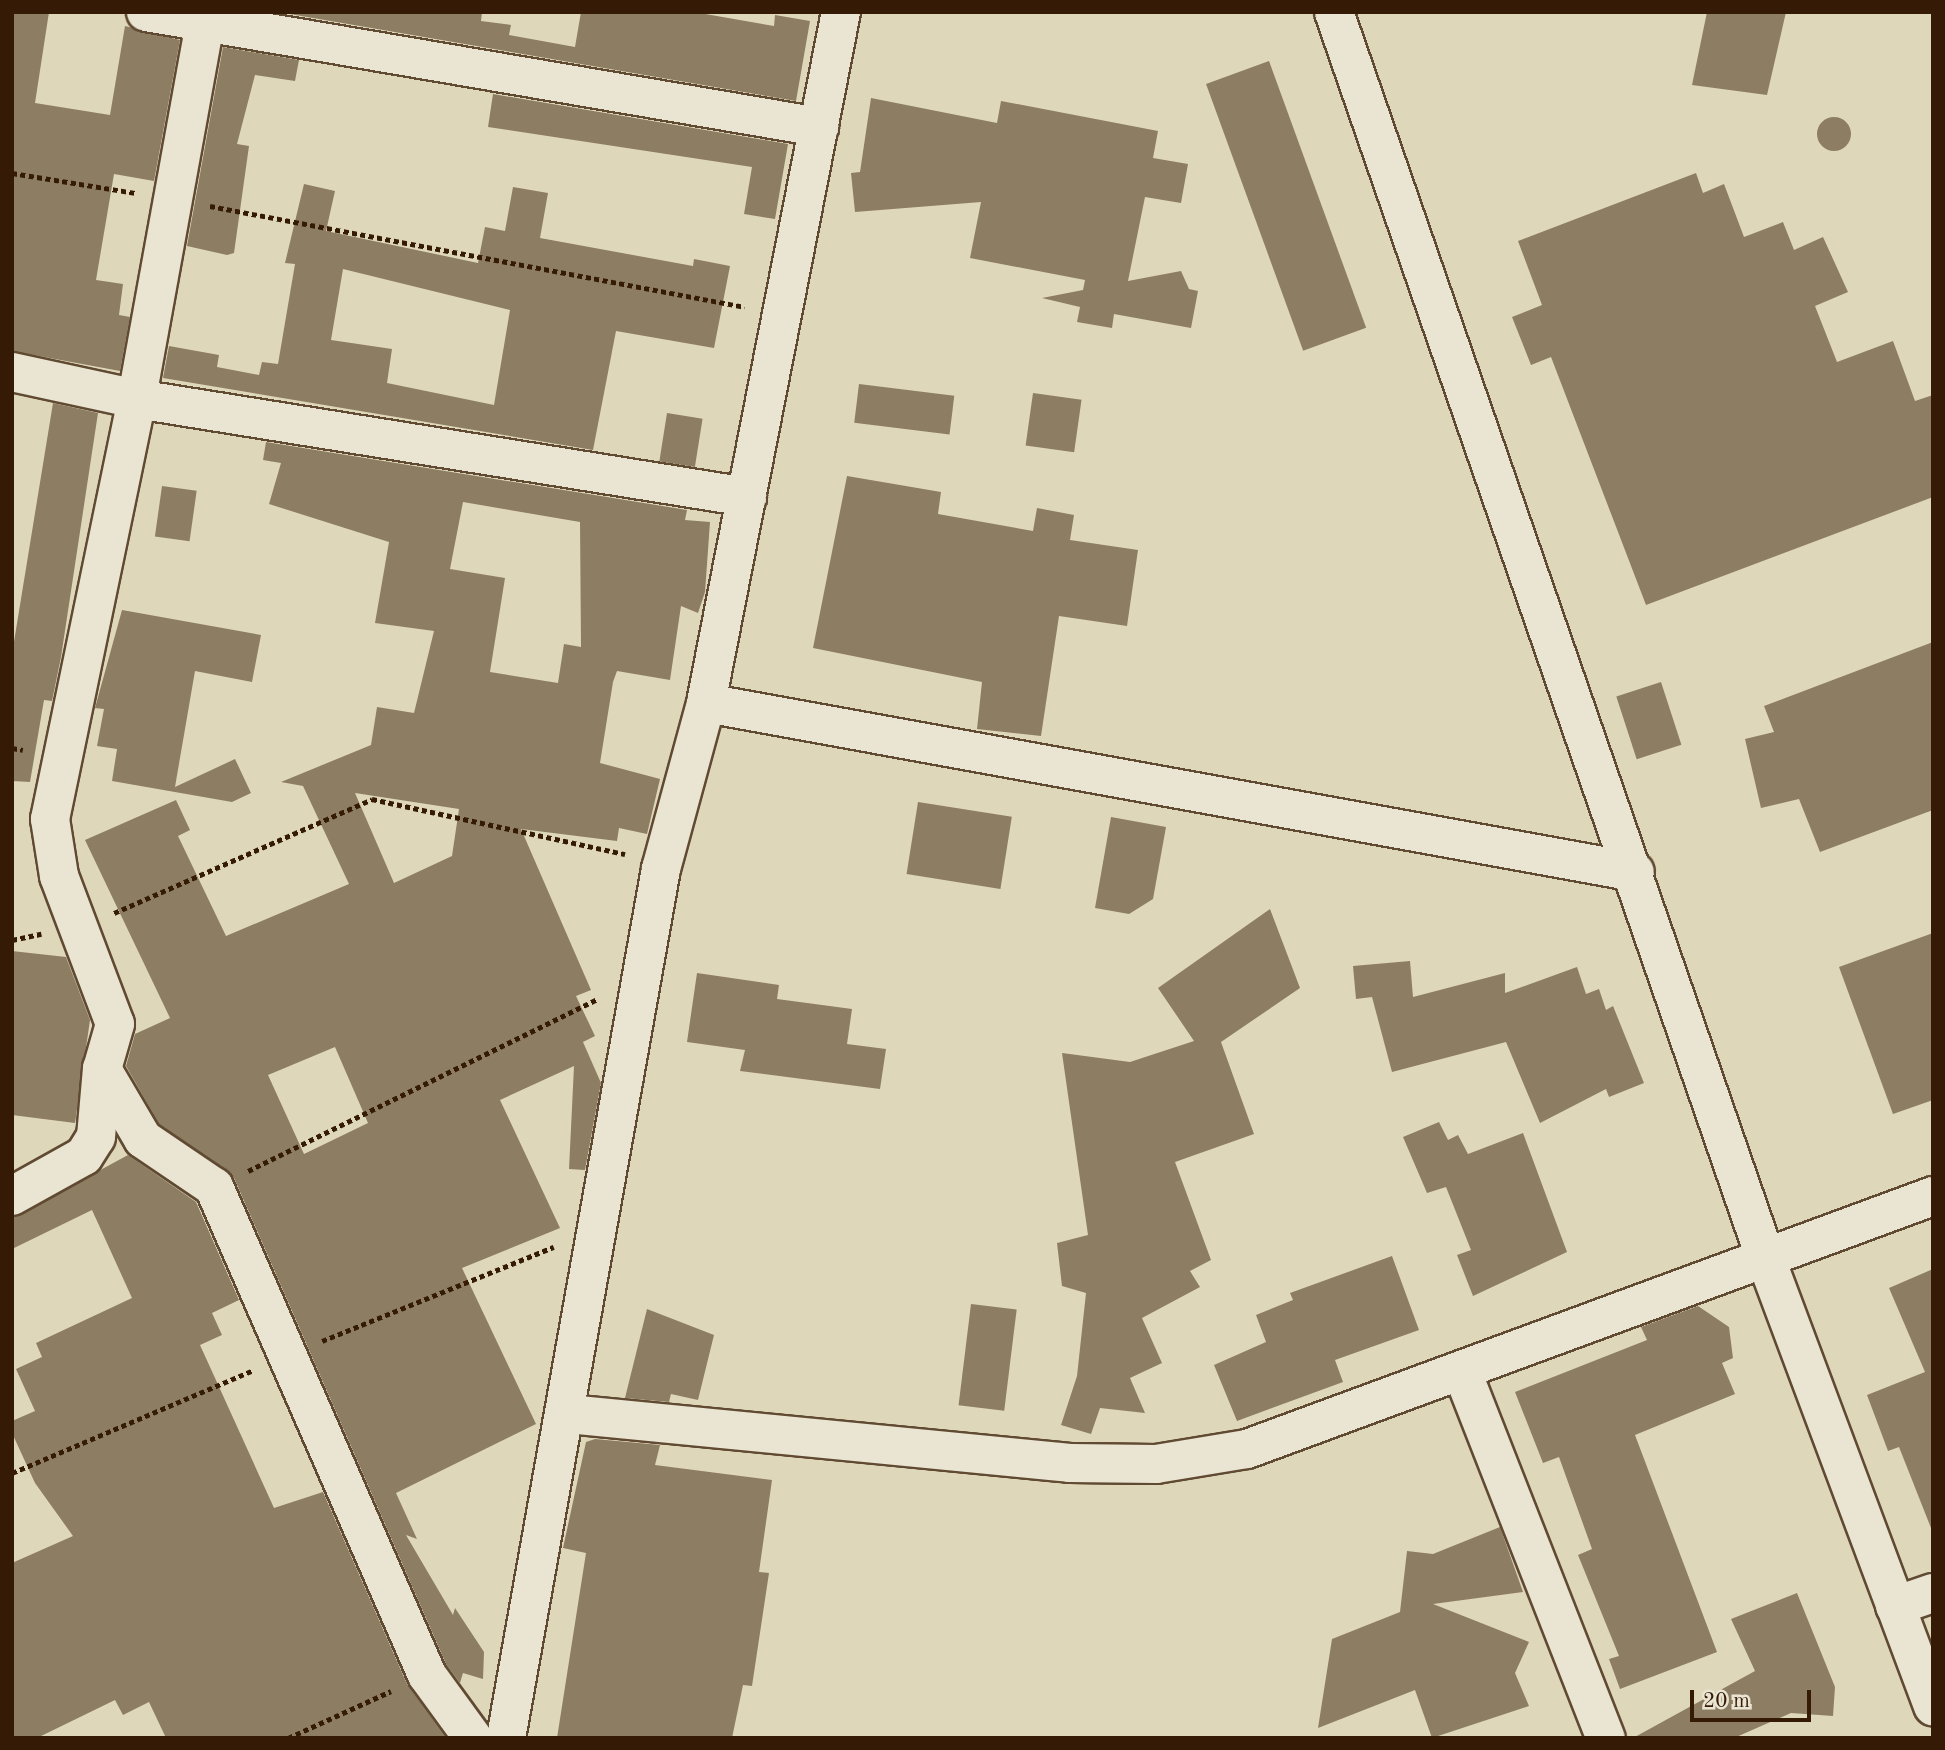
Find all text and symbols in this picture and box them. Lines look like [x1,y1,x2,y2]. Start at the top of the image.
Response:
scale bar [1693,1676,1814,1720]
text: 20 m [1703,1691,1750,1712]

